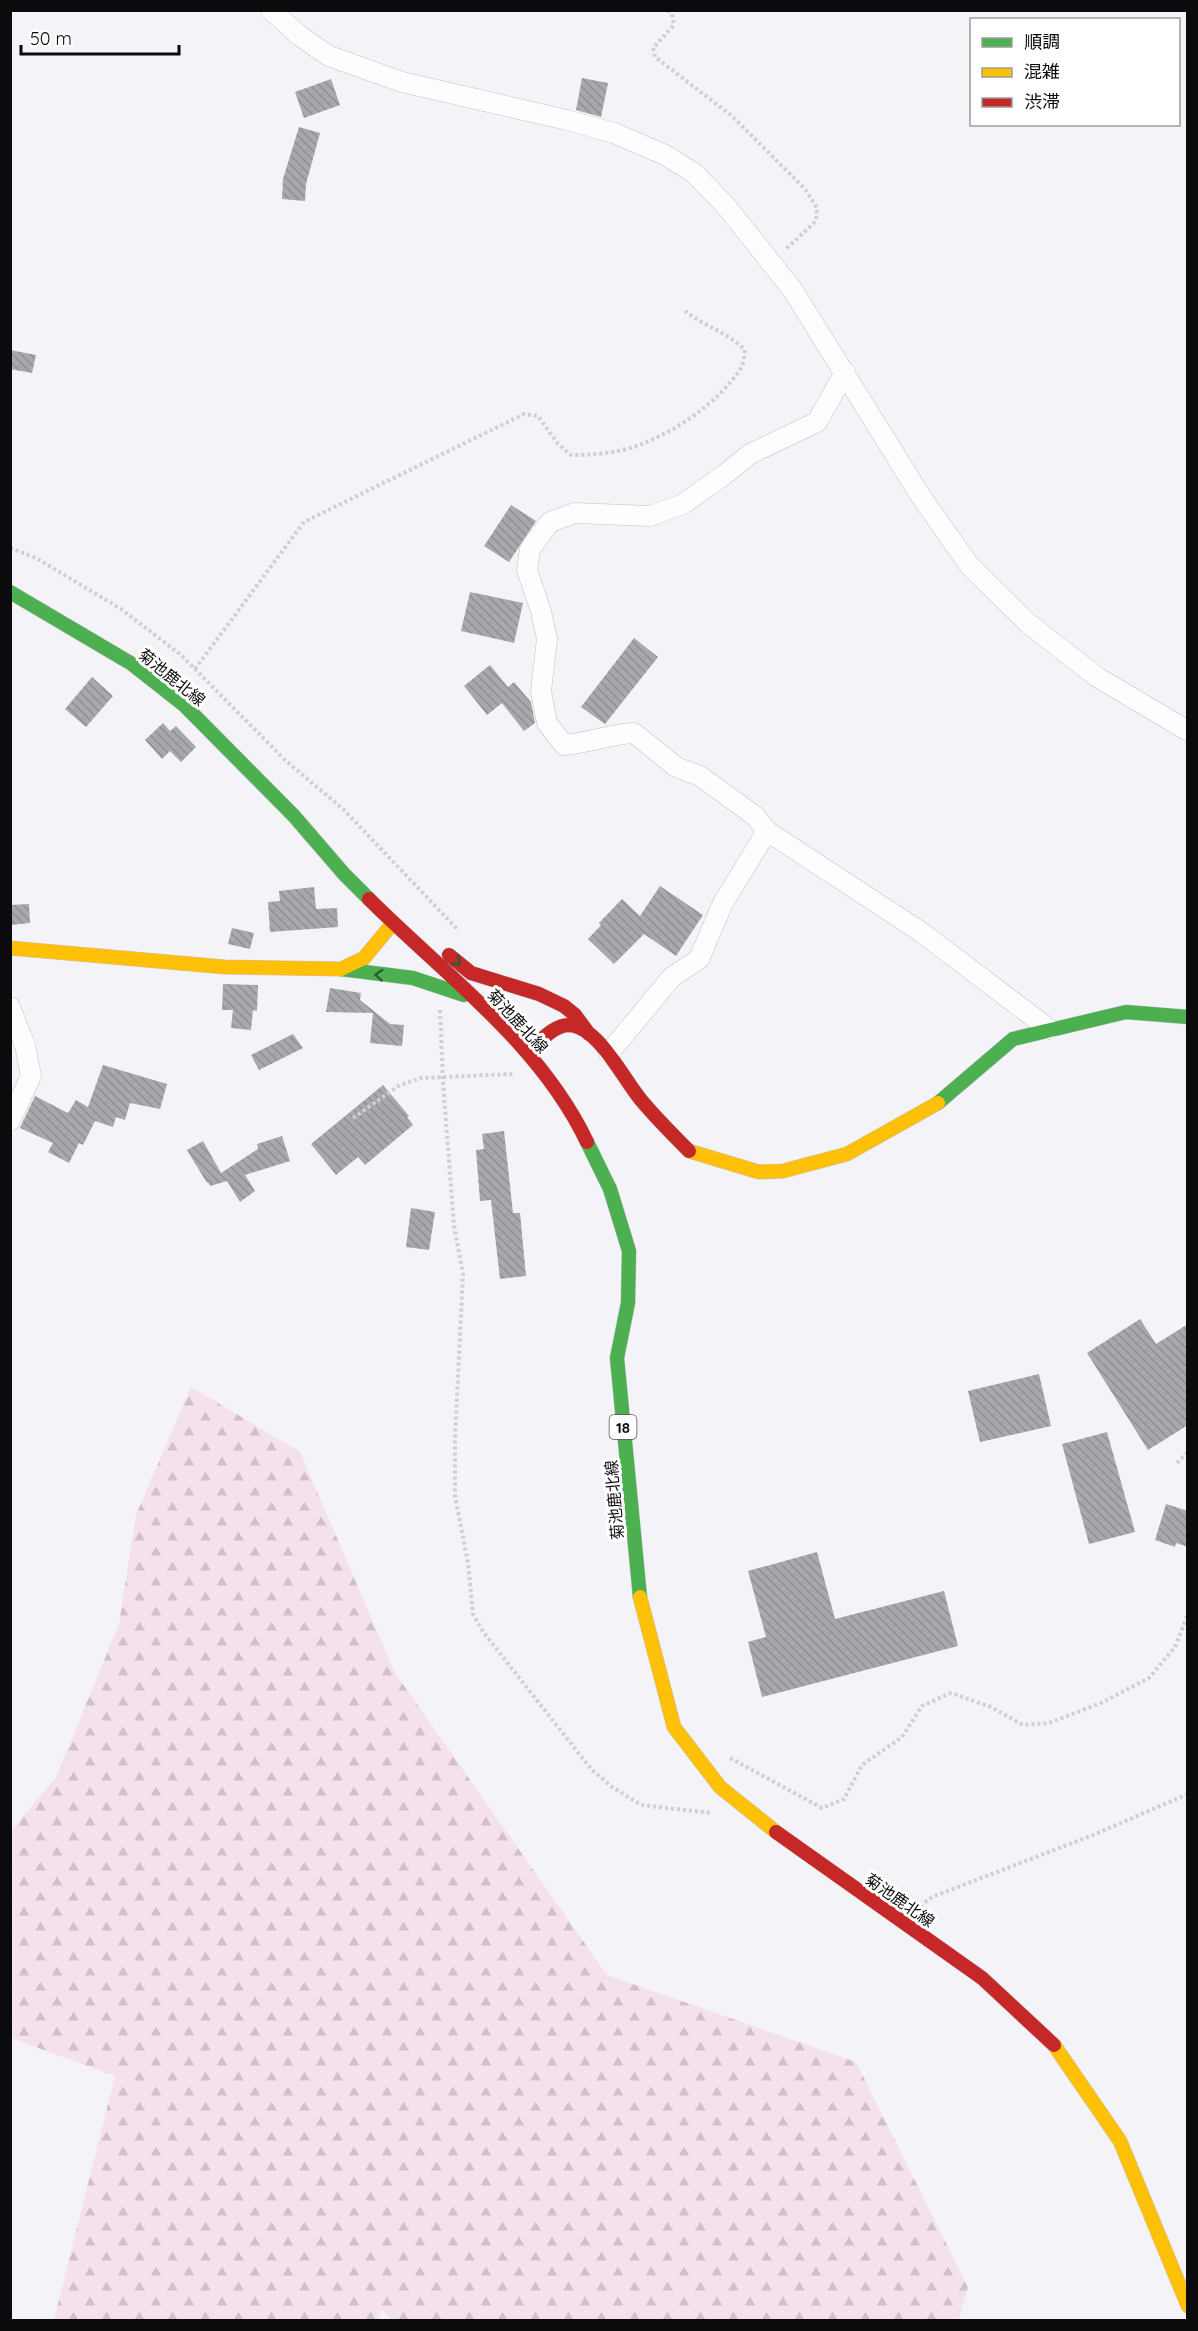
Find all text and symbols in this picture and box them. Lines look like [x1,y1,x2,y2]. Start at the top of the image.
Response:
scale bar [21,18,178,56]
legend [970,18,1180,126]
text: 50 m [30,27,72,50]
text: 順調 [1024,30,1060,53]
text: 混雑 [1024,60,1060,83]
text: 渋滞 [1024,90,1060,113]
street label: 菊池鹿北線 [135,644,209,710]
one-way arrow [450,954,461,965]
one-way arrow [374,969,383,982]
street label: 菊池鹿北線 [483,985,553,1057]
road number: 18 [610,1415,636,1439]
street label: 菊池鹿北線 [601,1459,627,1541]
street label: 菊池鹿北線 [861,1869,939,1931]

